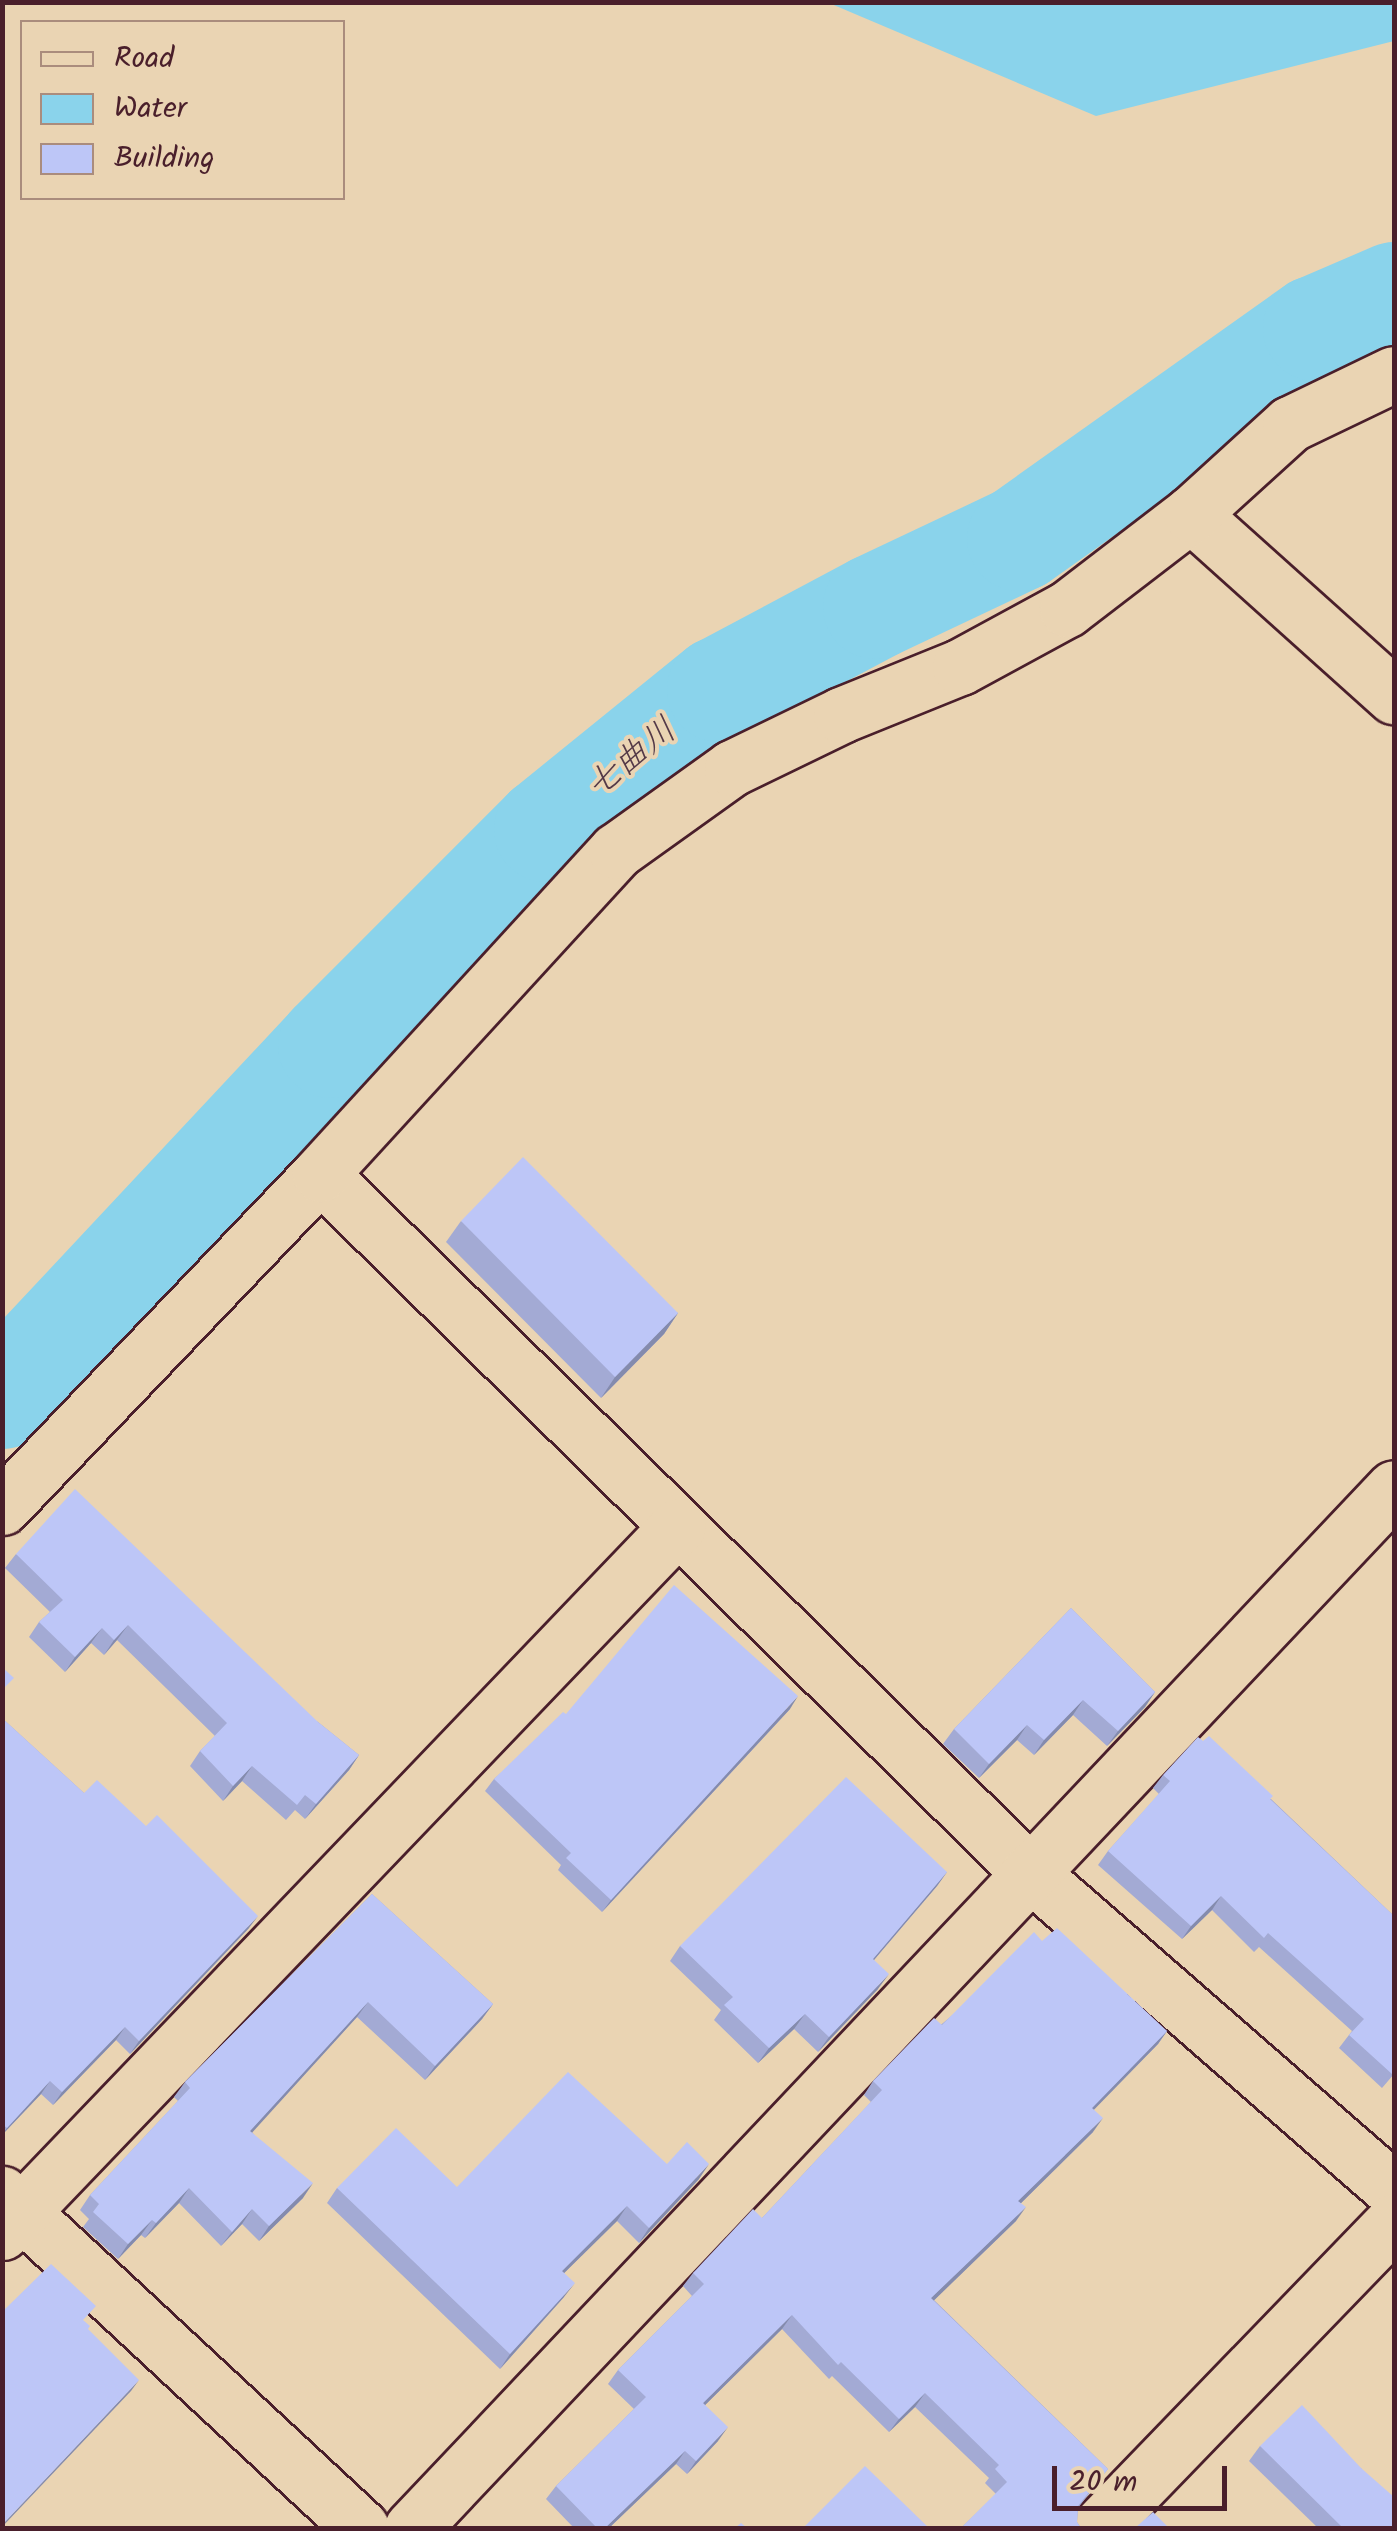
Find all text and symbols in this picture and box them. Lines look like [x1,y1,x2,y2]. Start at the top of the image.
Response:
legend [20,20,345,200]
text: Road [114,35,174,83]
text: Water [114,85,187,133]
text: Building [114,135,214,183]
water label: 七曲川 [578,710,686,808]
scale bar [1057,2446,1232,2508]
text: 20 m [1069,2459,1137,2507]

